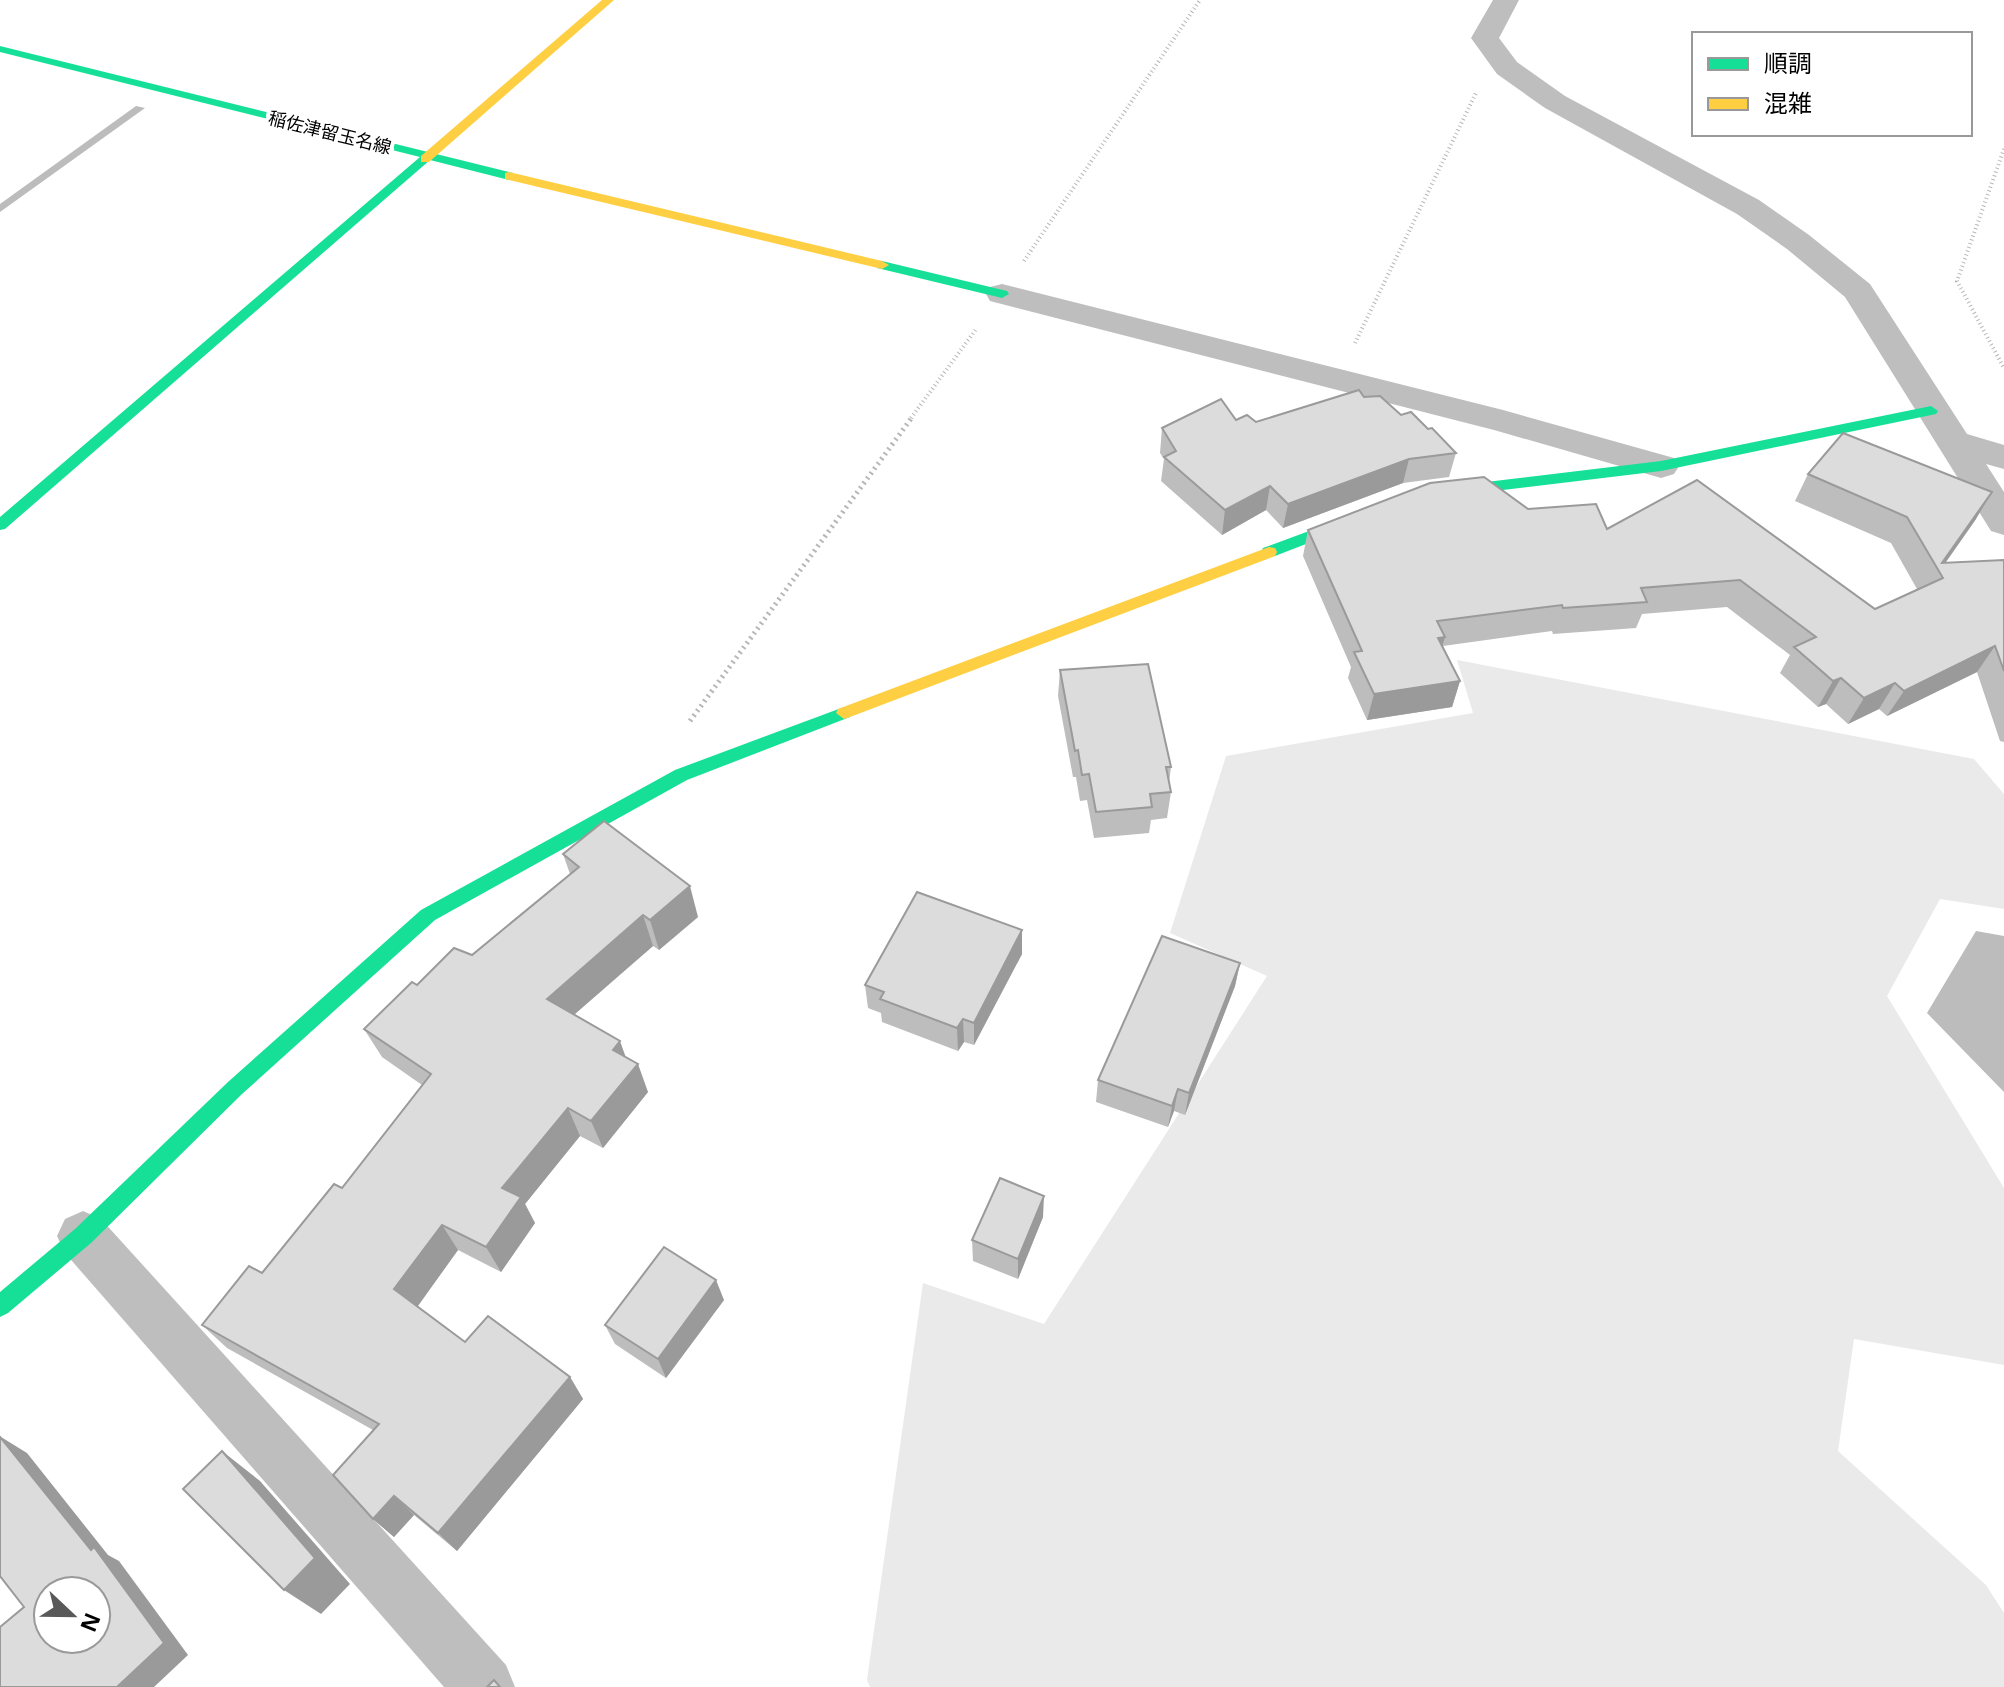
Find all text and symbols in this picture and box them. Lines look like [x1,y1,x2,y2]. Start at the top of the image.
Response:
legend [1692,32,1972,136]
text: 順調 [1764,46,1812,79]
text: 混雑 [1764,86,1812,119]
street label: 稲佐津留玉名線 [266,105,394,159]
north arrow [32,1575,112,1655]
text: N [74,1609,109,1637]

